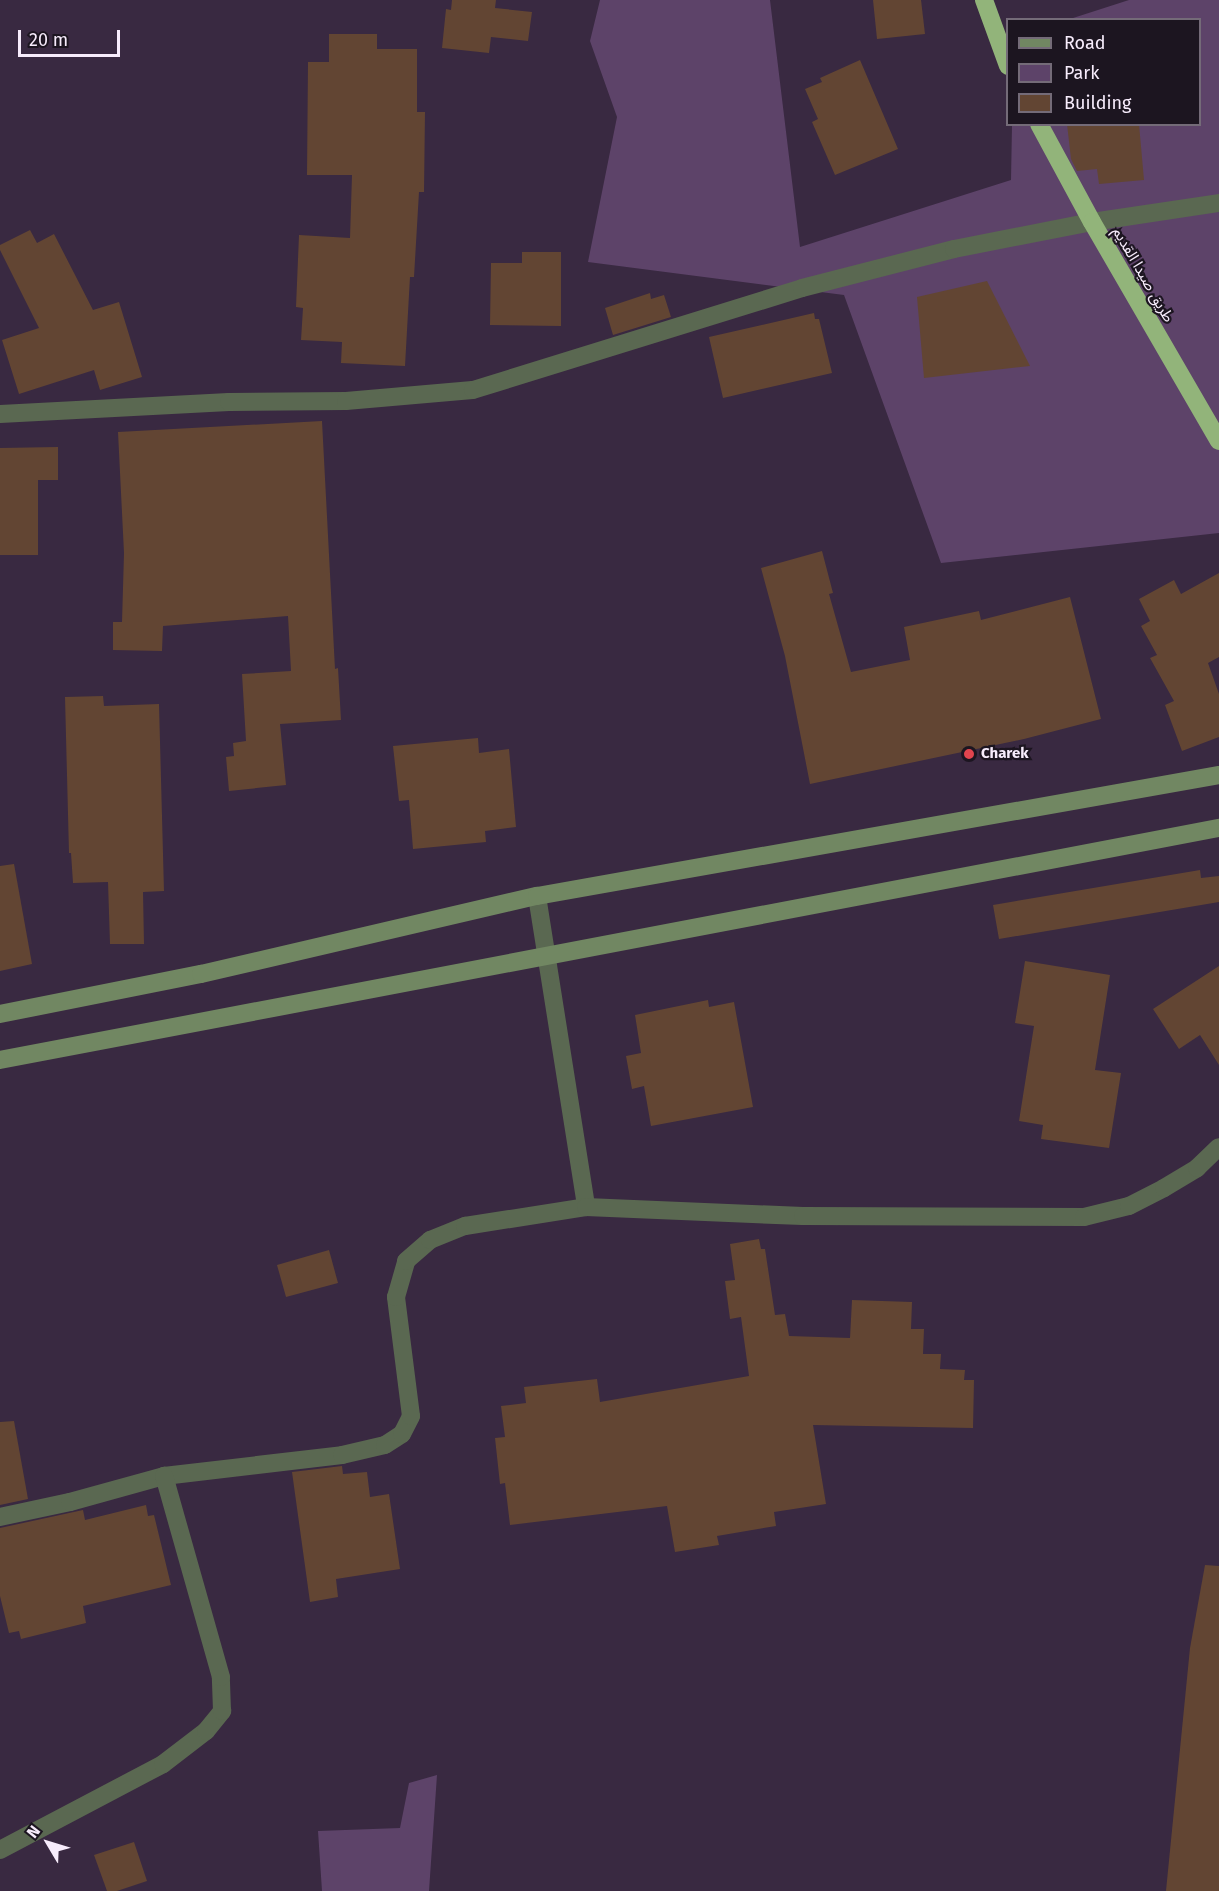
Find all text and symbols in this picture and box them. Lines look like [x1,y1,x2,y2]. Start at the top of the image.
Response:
scale bar [21,18,123,56]
legend [1006,18,1201,126]
text: 20 m [29,29,68,51]
text: Road [1064,32,1106,54]
text: Park [1064,62,1099,84]
text: Building [1064,92,1131,114]
street label: طريق صيدا القديم [1109,224,1177,326]
place label: Charek [981,745,1028,763]
marker: Charek [962,747,976,761]
north arrow [18,1813,78,1873]
text: N [23,1822,44,1842]

